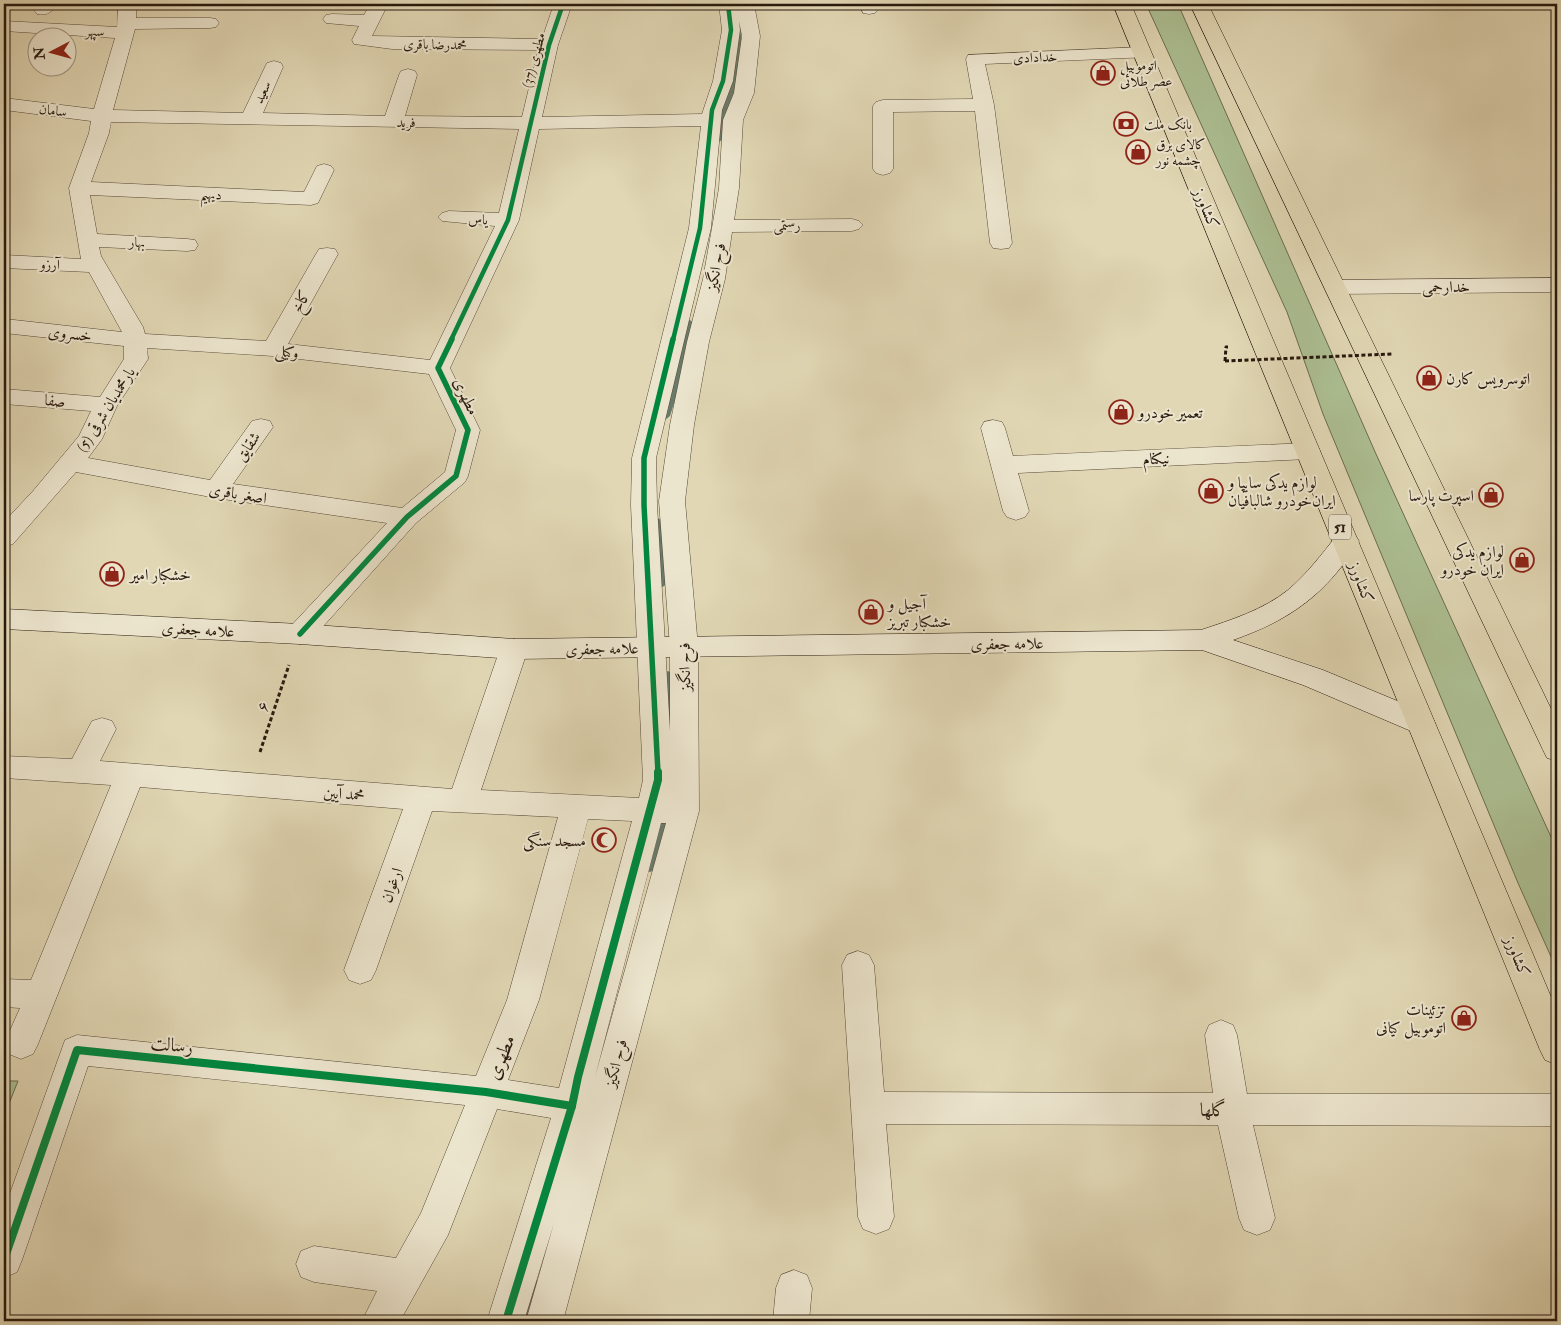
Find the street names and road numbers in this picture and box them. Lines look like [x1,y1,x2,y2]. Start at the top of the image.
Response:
street label: سپهر [83,22,105,41]
street label: مطهری (37) [518,31,549,90]
street label: محمدرضا باقری [403,35,467,54]
street label: خدادادی [1013,48,1058,67]
street label: سعید [250,78,275,106]
street label: سامان [38,100,68,121]
street label: فرید [396,114,416,131]
street label: کشاورز [1188,183,1224,232]
street label: دیهیم [199,185,222,209]
street label: یاس [468,210,490,229]
street label: رستمی [773,217,801,235]
street label: بهار [126,233,146,252]
street label: فرح انگیز [700,241,734,296]
street label: آرزو [38,256,62,273]
street label: خدارحمی [1422,277,1470,298]
street label: کاخ [287,287,319,318]
street label: خسروی [47,322,93,346]
street label: وکیلی [274,341,300,364]
street label: یارمحمدیان شرقی (5) [72,363,140,456]
street label: مطهری [449,375,483,418]
street label: صفا [44,390,66,412]
street label: شقایق [231,428,265,465]
street label: نیکنام [1142,448,1170,474]
street label: اصغر باقری [207,480,268,508]
road number: 51 [1329,514,1351,540]
street label: کشاورز [1343,557,1378,606]
street label: علامه جعفری [161,618,235,642]
street label: علامه جعفری [970,633,1044,655]
street label: علامه جعفری [565,638,639,660]
street label: فرح انگیز [674,642,699,694]
street label: ۶ [252,699,274,714]
street label: محمد آیین [323,783,365,805]
street label: ارغوان [376,865,407,906]
street label: کشاورز [1499,931,1535,980]
street label: رسالت [149,1031,194,1059]
street label: مطهری [481,1031,521,1083]
street label: فرح انگیز [599,1037,636,1092]
street label: گلها [1200,1098,1226,1122]

